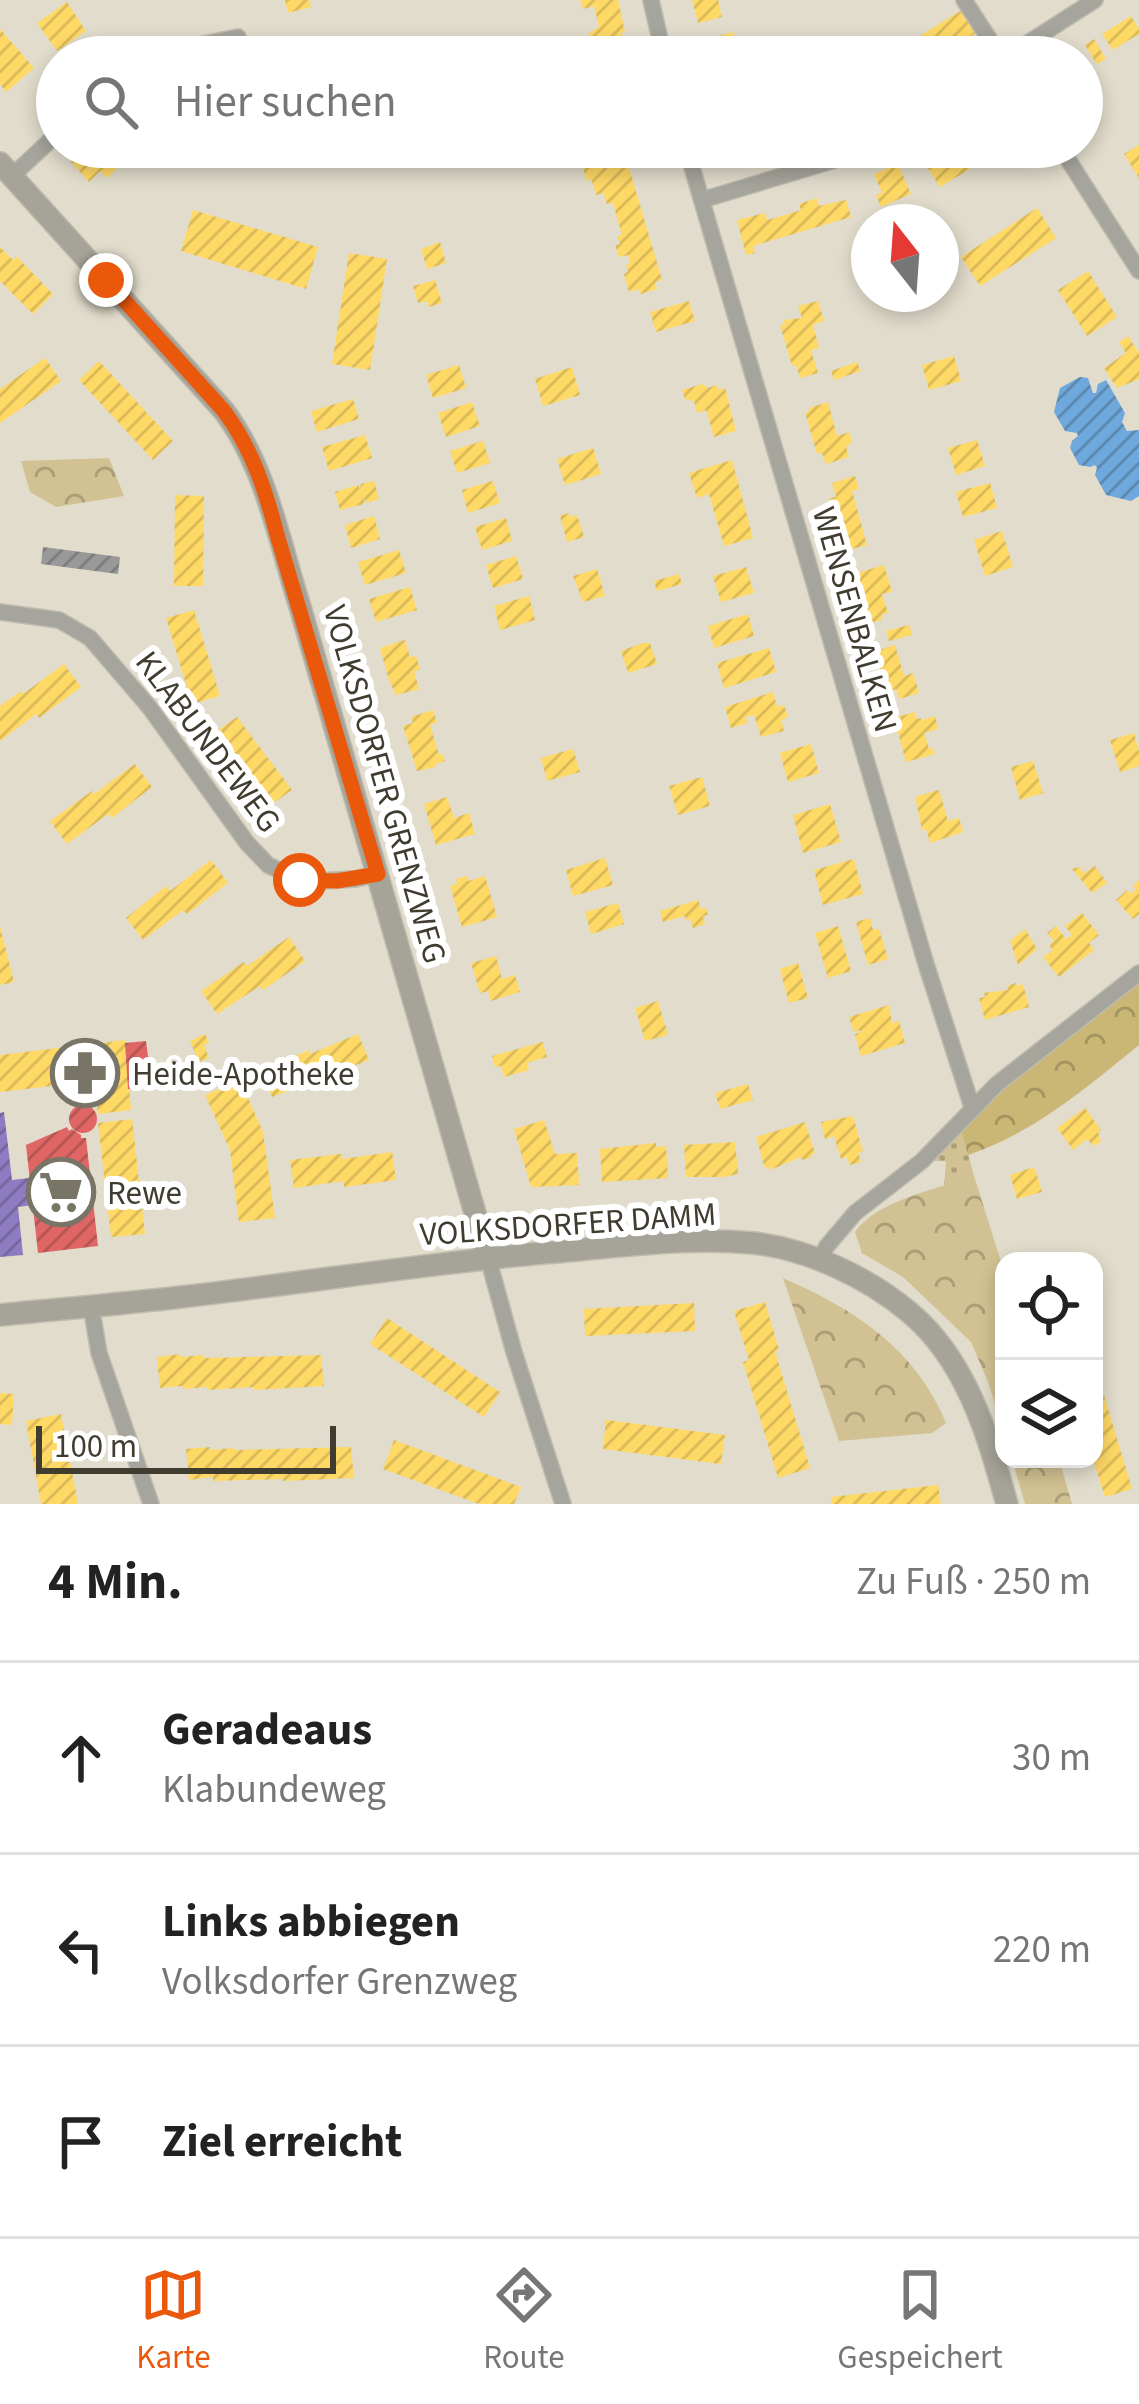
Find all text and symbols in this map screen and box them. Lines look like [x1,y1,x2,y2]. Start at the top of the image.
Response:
search box [36,36,1103,168]
icon: search [78,69,144,135]
text: Hier suchen [174,70,397,134]
north arrow [851,204,959,312]
route end [79,253,133,307]
street label: WENSENBALKEN [800,501,909,738]
street label: VOLKSDORFER GRENZWEG [311,600,458,969]
street label: KLABUNDEWEG [124,641,292,843]
route start [273,853,327,907]
pharmacy icon: Heide-Apotheke [50,1038,120,1108]
place label: Heide-Apotheke [132,1051,354,1098]
supermarket icon: Rewe [26,1157,96,1227]
place label: Rewe [107,1170,182,1217]
street label: VOLKSDORFER DAMM [418,1191,718,1258]
map controls [995,1252,1103,1468]
button: locate [995,1252,1103,1360]
button: layers [995,1360,1103,1468]
scale bar [36,1420,336,1473]
text: 100 m [54,1423,137,1470]
text: 4 Min. [48,1546,183,1618]
text: Zu Fuß · 250 m [856,1554,1091,1610]
text: Geradeaus [162,1698,372,1762]
icon: ahead [48,1725,114,1791]
text: 30 m [1012,1730,1091,1786]
text: Klabundeweg [162,1762,386,1818]
text: Links abbiegen [162,1890,460,1954]
icon: left [48,1917,114,1983]
text: 220 m [993,1922,1091,1978]
text: Volksdorfer Grenzweg [162,1954,517,2010]
icon: arrive [48,2109,114,2175]
text: Ziel erreicht [162,2110,402,2174]
tab: Karte [136,2262,211,2381]
tab: Route [483,2262,565,2381]
tab: Gespeichert [837,2262,1003,2381]

